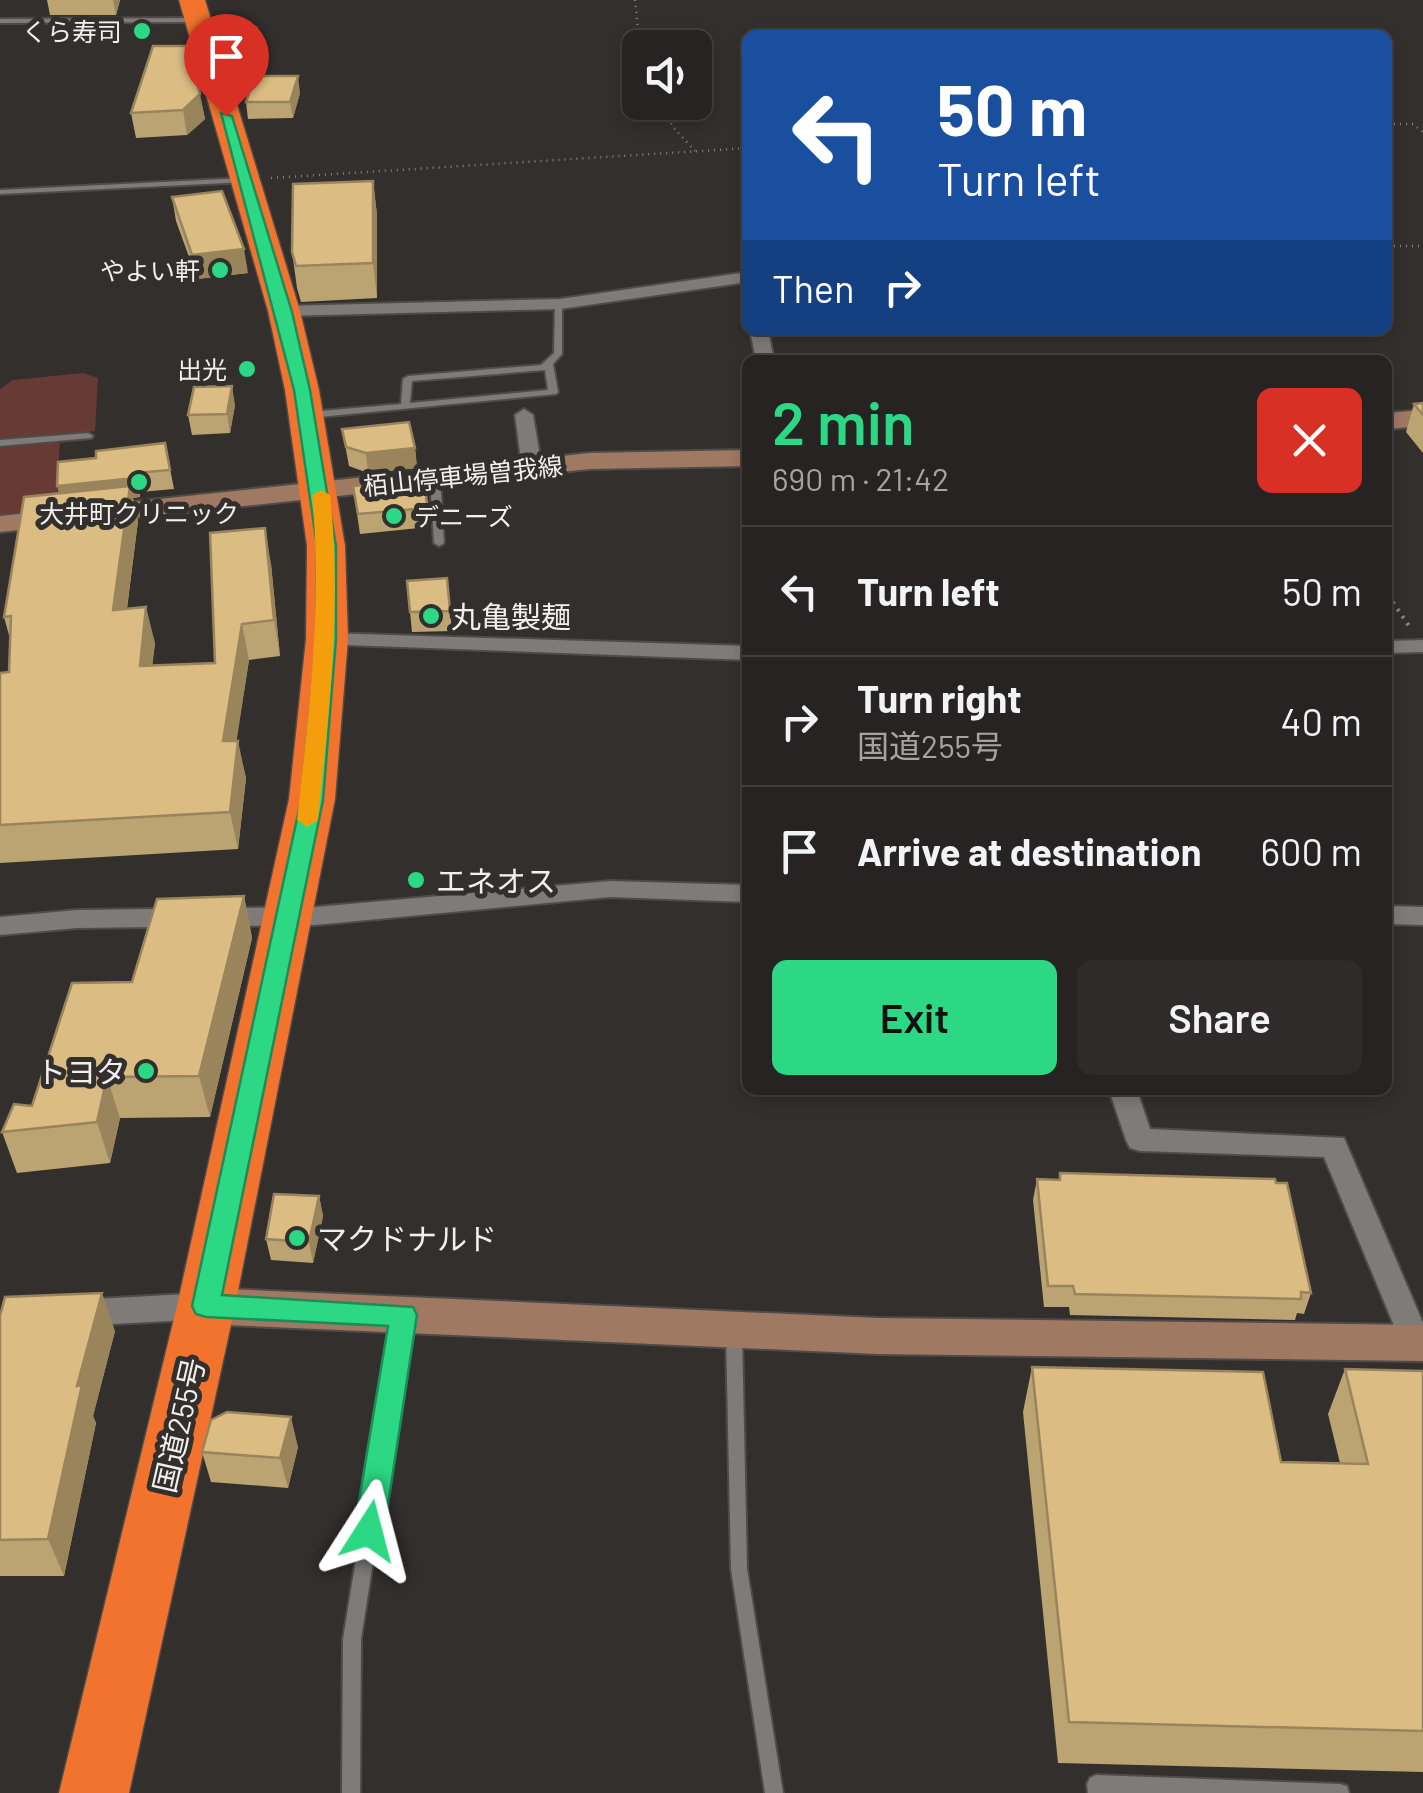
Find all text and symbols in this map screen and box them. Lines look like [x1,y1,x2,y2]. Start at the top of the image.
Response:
pin [184,14,269,117]
place label: くら寿司 [22,16,122,46]
marker: くら寿司 [131,20,153,42]
icon: arrive [199,29,254,84]
map controls [622,30,712,120]
button: sound [622,30,712,120]
text: 50 m [937,66,1087,150]
icon: left [772,70,902,200]
text: Turn left [937,151,1101,205]
place label: やよい軒 [100,255,200,285]
marker: やよい軒 [209,259,231,281]
icon: right [875,260,930,315]
text: Then [772,265,855,311]
place label: 出光 [177,354,227,384]
marker: 出光 [236,358,258,380]
text: 2 min [772,385,915,457]
button: close [1257,388,1362,493]
street label: 栢山停車場曽我線 [362,450,564,500]
text: 690 m · 21:42 [772,459,949,497]
marker: 大井町クリニック [128,471,150,493]
place label: 大井町クリニック [39,498,239,528]
place label: デニーズ [414,501,513,531]
marker: デニーズ [383,505,405,527]
icon: left [772,564,827,619]
text: Turn left [857,568,1000,614]
text: 50 m [1282,568,1362,614]
place label: 丸亀製麺 [451,598,571,634]
marker: 丸亀製麺 [420,605,442,627]
text: Turn right [857,675,1022,721]
icon: right [772,694,827,749]
text: 40 m [1281,698,1362,744]
text: 国道255号 [857,726,1003,764]
icon: arrive [772,824,827,879]
text: Arrive at destination [857,828,1202,874]
text: 600 m [1260,828,1362,874]
place label: エネオス [436,862,556,898]
marker: エネオス [405,869,427,891]
button: Exit [772,960,1057,1075]
button: Share [1077,960,1362,1075]
place label: トヨタ [36,1053,126,1089]
marker: トヨタ [135,1060,157,1082]
place label: マクドナルド [317,1220,497,1256]
marker: マクドナルド [286,1227,308,1249]
street label: 国道255号 [145,1354,211,1496]
position arrow [317,1479,421,1583]

